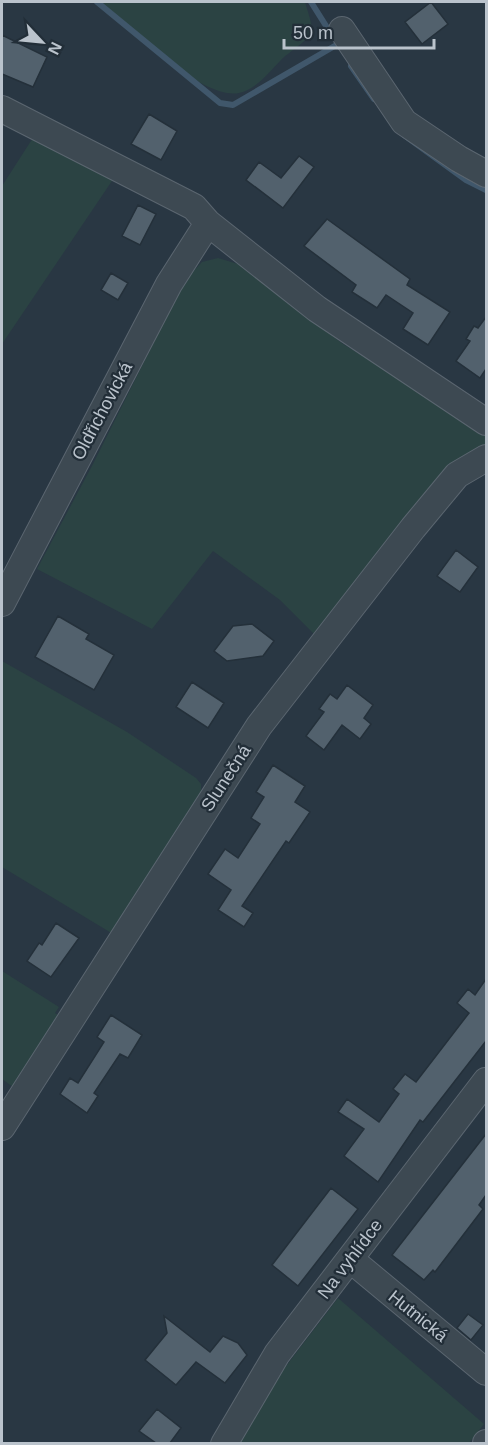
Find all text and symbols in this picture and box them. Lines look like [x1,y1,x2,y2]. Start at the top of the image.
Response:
north arrow [12,12,72,72]
scale bar [284,12,434,50]
text: 50 m [293,23,333,43]
text: N [45,39,65,57]
street label: Oldřichovická [68,358,137,463]
street label: Slunečná [197,740,255,815]
street label: Na vyhlídce [314,1215,386,1303]
street label: Hutnická [384,1286,452,1346]

